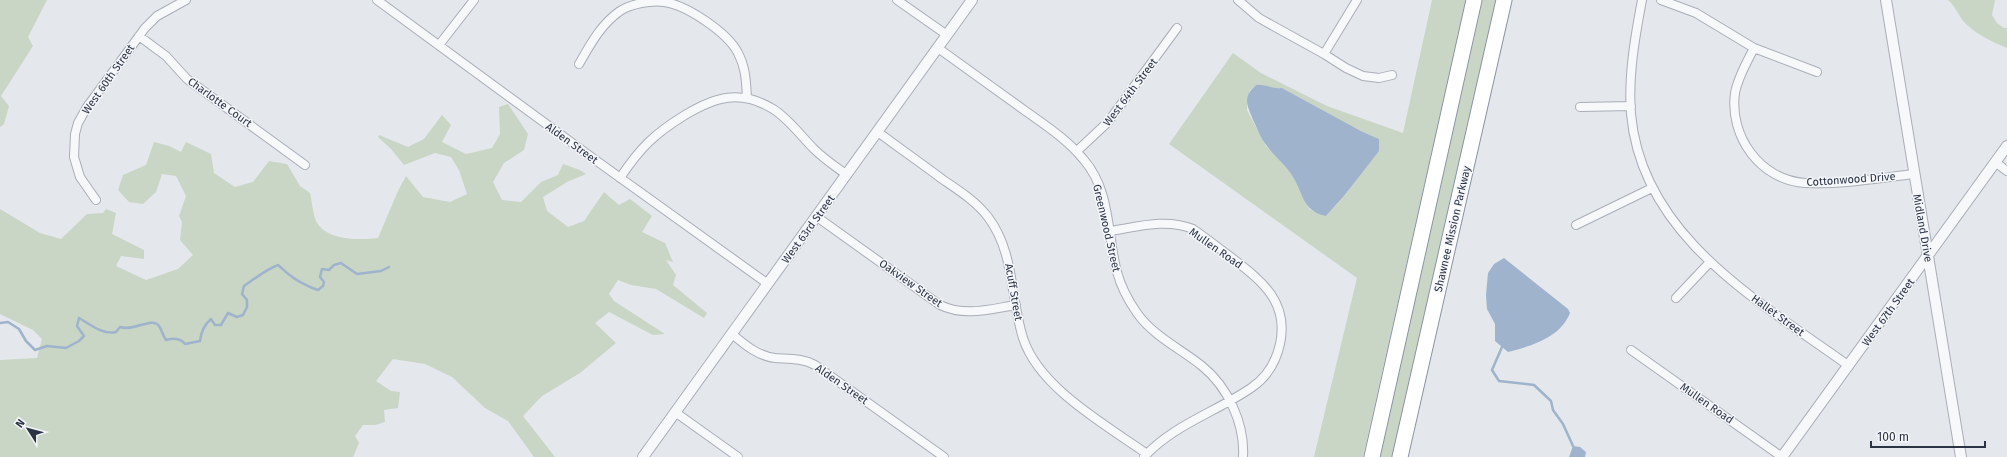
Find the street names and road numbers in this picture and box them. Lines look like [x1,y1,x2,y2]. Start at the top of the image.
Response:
street label: West 60th Street [80,42,137,117]
street label: West 64th Street [1101,56,1160,129]
street label: Charlotte Court [185,75,254,130]
street label: Alden Street [543,120,600,167]
street label: Shawnee Mission Parkway [1432,164,1473,293]
street label: Cottonwood Drive [1806,170,1896,189]
street label: Greenwood Street [1090,183,1123,273]
street label: West 63rd Street [779,192,838,266]
street label: Midland Drive [1910,193,1935,263]
street label: Mullen Road [1187,225,1245,272]
street label: Oakview Street [877,257,945,310]
street label: Acuff Street [1002,262,1025,322]
street label: West 67th Street [1859,276,1917,349]
street label: Hallet Street [1749,292,1807,339]
street label: Alden Street [813,362,871,407]
street label: Mullen Road [1678,380,1736,427]

